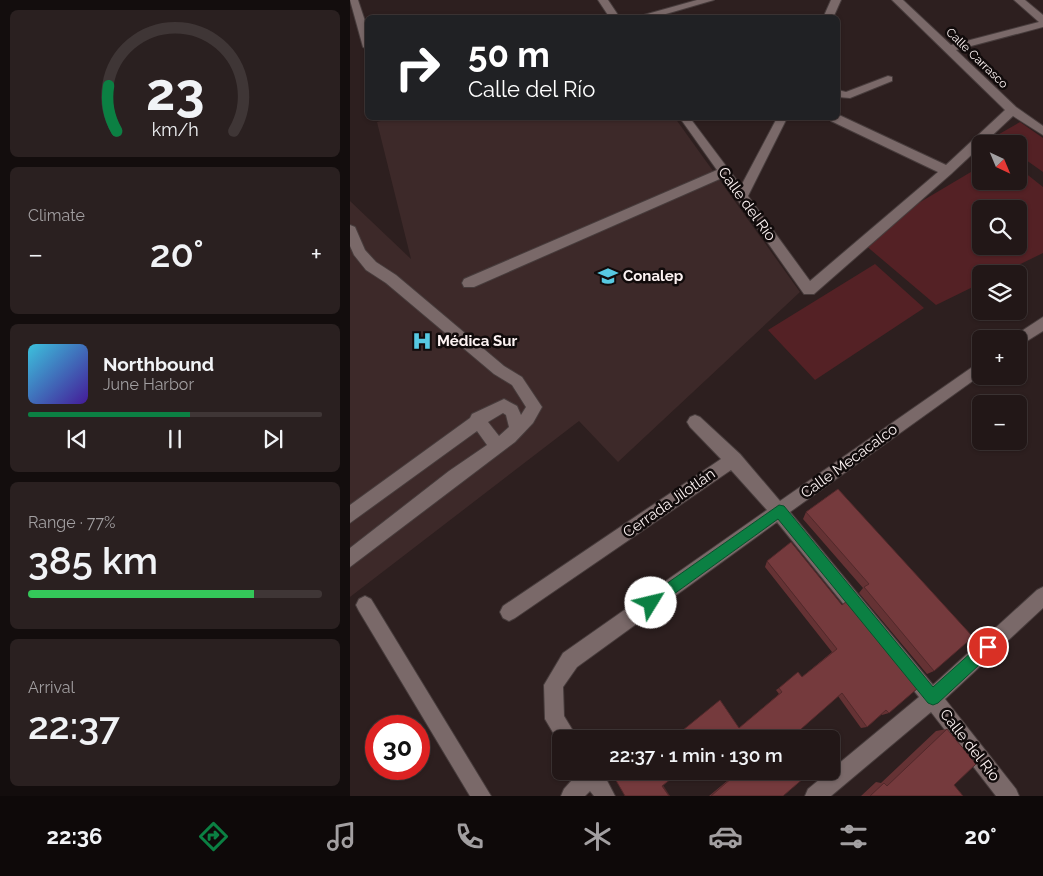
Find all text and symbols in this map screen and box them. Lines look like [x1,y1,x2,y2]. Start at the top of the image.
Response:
street label: Calle Carrasco [943,25,1011,91]
text: 50 m [468,34,550,75]
icon: right [385,35,450,100]
text: 23 [146,61,204,122]
text: Calle del Río [468,76,595,102]
text: km/h [151,119,199,140]
north arrow [972,135,1028,190]
map controls [972,135,1027,450]
street label: Calle del Río [714,164,780,244]
button: search [972,200,1027,255]
text: Climate [28,206,85,225]
text: 20° [150,231,204,276]
text: − [28,238,43,271]
text: + [310,238,322,271]
school or university icon: Conalep [597,265,619,287]
button: layers [972,265,1027,320]
place label: Conalep [623,267,684,285]
hospital icon: Médica Sur [411,330,433,352]
button: + [972,330,1027,385]
place label: Médica Sur [437,332,517,350]
text: Northbound [103,353,214,375]
text: June Harbor [103,375,194,394]
button: − [972,395,1027,450]
street label: Calle Mecacalco [797,420,901,502]
icon: previous [63,425,91,453]
icon: pause [161,425,189,453]
icon: next [259,425,287,453]
street label: Cerrada Jilotlán [620,465,718,541]
text: Range · 77% [28,513,115,532]
text: 385 km [28,538,158,583]
position arrow [624,576,676,628]
pin [967,626,1009,668]
icon: arrive [974,633,1002,661]
text: Arrival [28,678,75,697]
text: 22:37 [28,703,120,748]
street label: Calle del Río [936,705,1004,785]
speed limit sign: 30 [365,715,430,780]
text: 22:37 · 1 min · 130 m [609,744,783,766]
icon: directions [196,819,231,854]
icon: music [324,819,359,854]
icon: phone [452,819,487,854]
icon: climate [580,819,615,854]
icon: car [708,819,743,854]
icon: filters [836,819,871,854]
text: 22:36 [47,823,102,849]
text: 20° [965,823,996,849]

